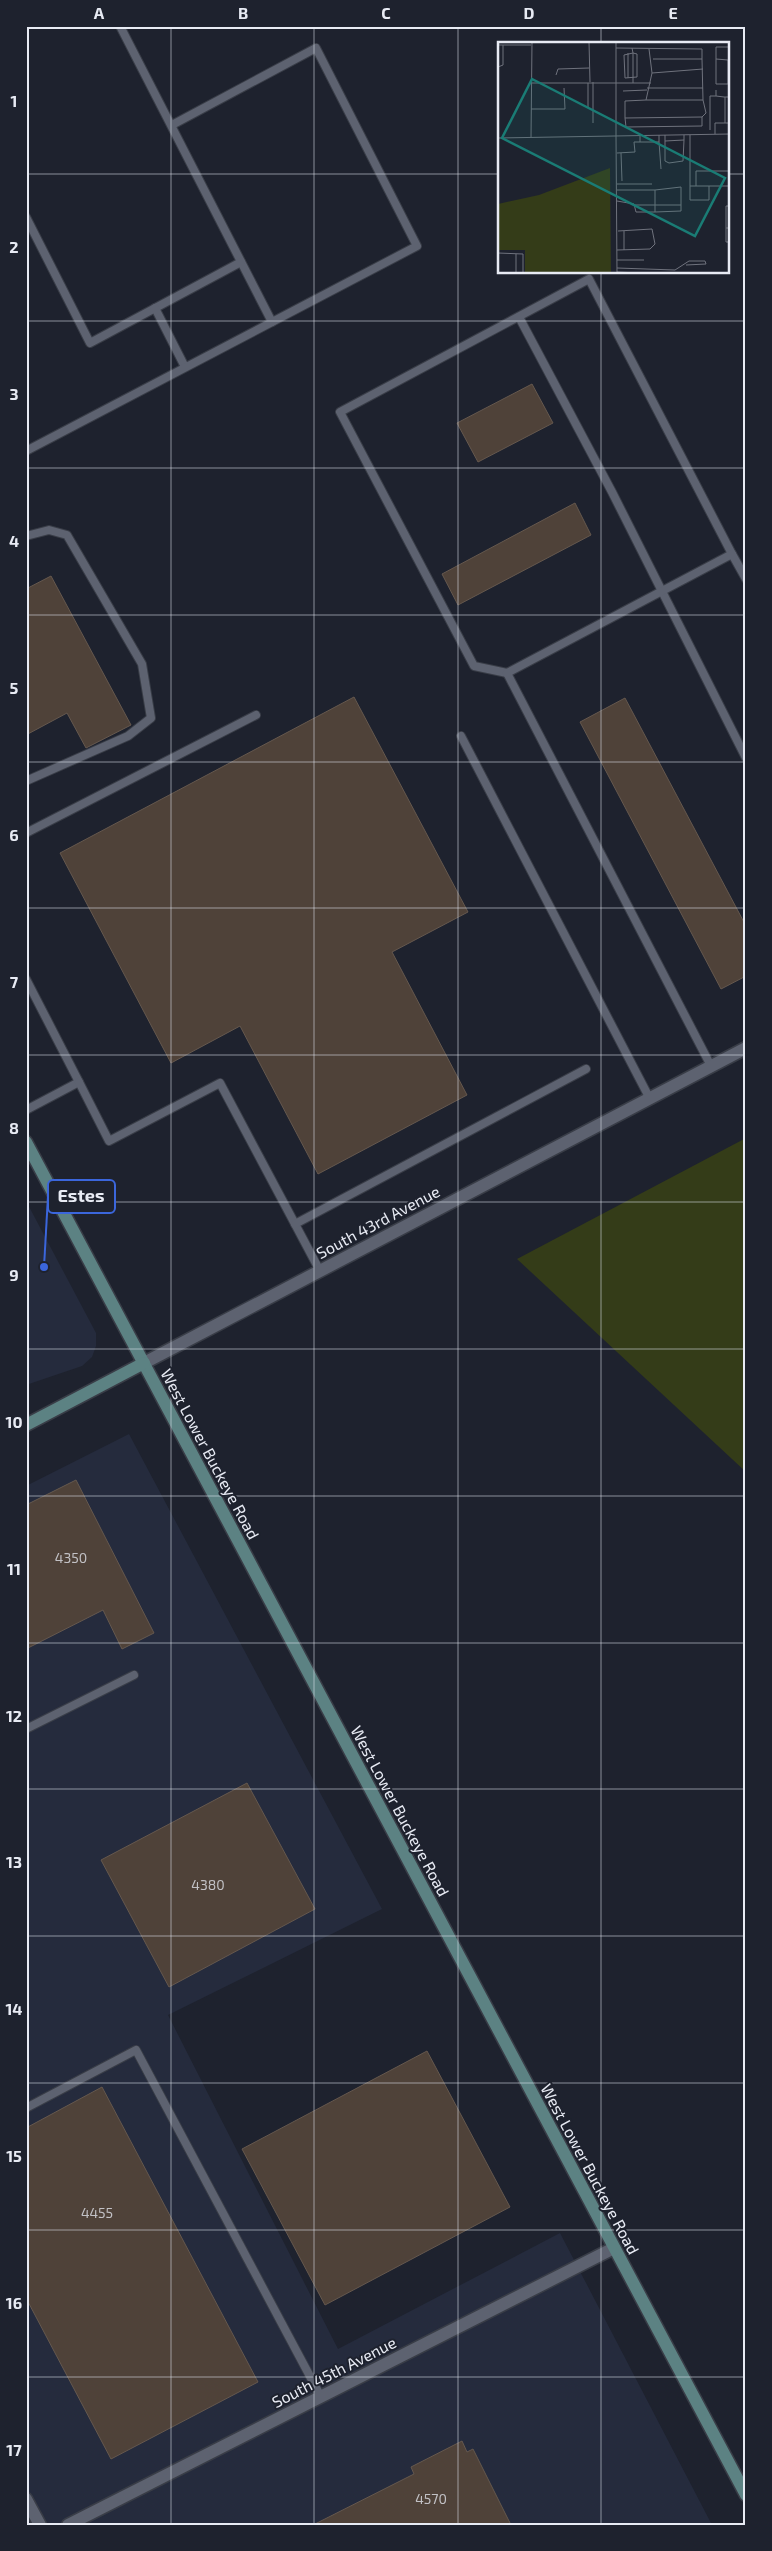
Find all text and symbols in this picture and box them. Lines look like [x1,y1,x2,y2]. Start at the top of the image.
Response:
text: A [94,3,105,22]
text: B [238,3,248,22]
text: C [381,3,391,22]
text: D [524,3,535,22]
text: E [668,3,678,22]
inset map [498,42,730,274]
text: 1 [11,91,17,110]
text: 2 [9,237,19,256]
text: 3 [9,384,19,403]
text: 4 [9,531,19,550]
text: 5 [10,678,19,697]
text: 6 [9,825,19,844]
text: 7 [10,972,19,991]
text: 8 [9,1118,19,1137]
callout: Estes [48,1180,115,1213]
street label: South 43rd Avenue [313,1181,443,1262]
text: Estes [57,1184,105,1206]
text: 9 [9,1265,19,1284]
street label: West Lower Buckeye Road [157,1365,264,1542]
text: 10 [5,1412,23,1431]
house number: 4350 [55,1549,87,1566]
text: 11 [7,1559,21,1578]
text: 12 [6,1706,22,1725]
street label: West Lower Buckeye Road [347,1722,454,1899]
text: 13 [6,1852,22,1871]
house number: 4380 [191,1876,225,1893]
text: 14 [5,1999,23,2018]
street label: West Lower Buckeye Road [537,2080,644,2257]
text: 15 [6,2146,22,2165]
house number: 4455 [81,2204,113,2221]
text: 16 [6,2293,22,2312]
street label: South 45th Avenue [269,2332,399,2411]
text: 17 [6,2440,22,2459]
house number: 4570 [415,2490,447,2507]

